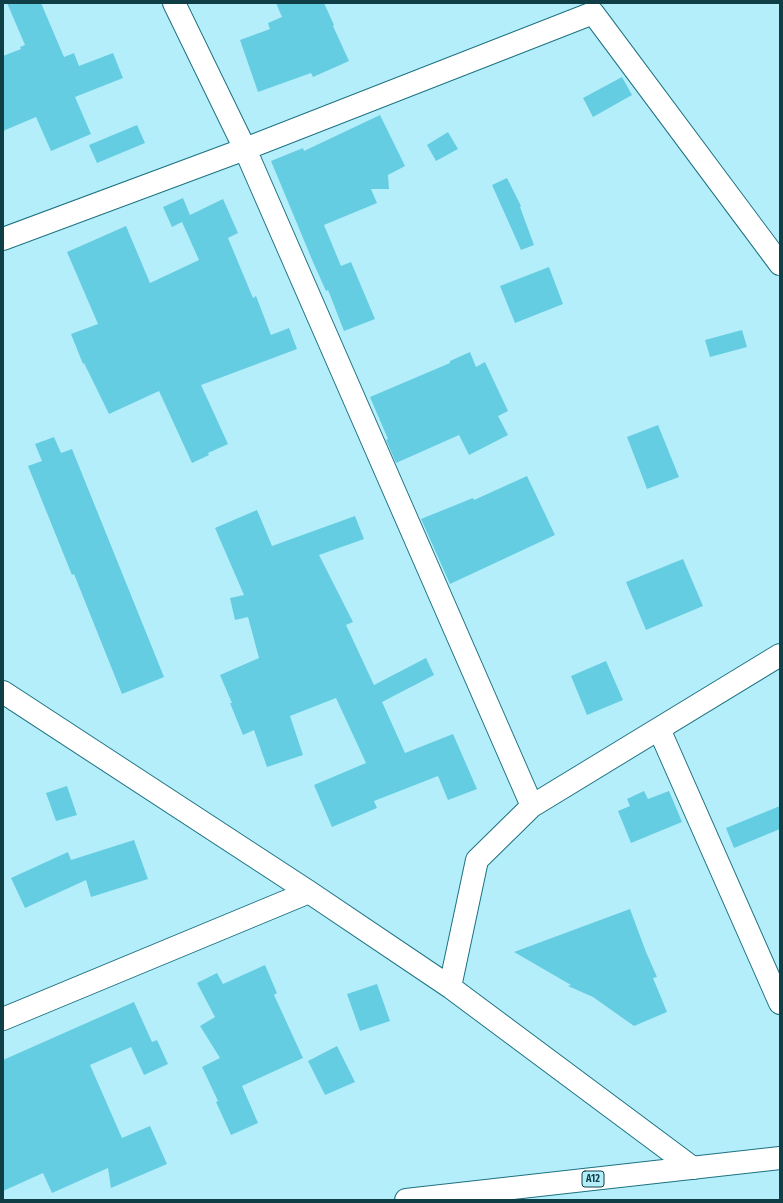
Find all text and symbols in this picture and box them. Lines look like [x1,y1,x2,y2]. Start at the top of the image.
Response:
road number: A12 [582,1171,604,1187]

